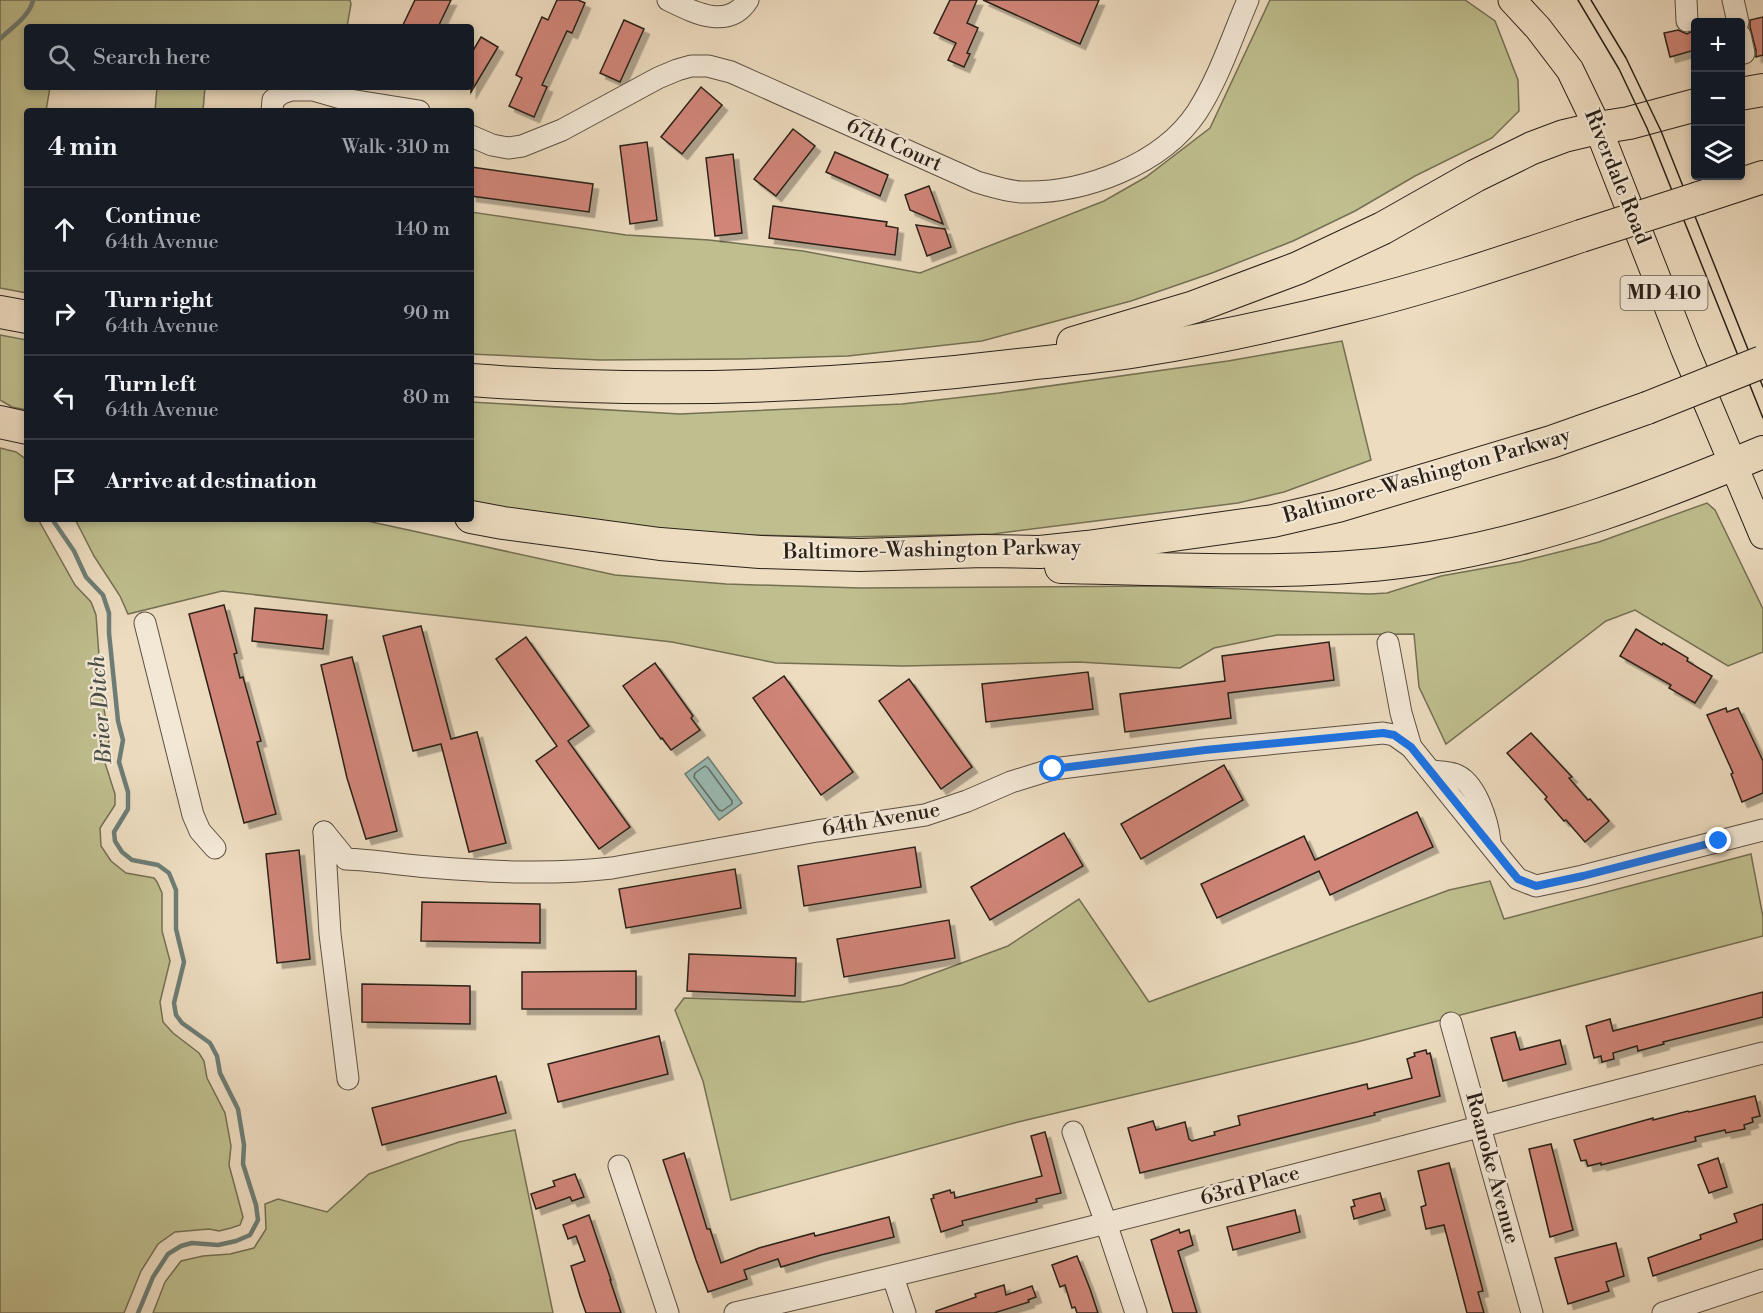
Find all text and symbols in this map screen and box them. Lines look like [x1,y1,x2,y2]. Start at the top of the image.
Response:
map controls [1691,18,1745,180]
button: + [1691,18,1745,72]
search box [24,24,474,90]
icon: search [45,41,78,74]
text: Search here [93,44,210,71]
button: − [1691,72,1745,126]
street label: Riverdale Road [1578,106,1656,248]
street label: 67th Court [842,112,946,178]
button: layers [1691,126,1745,180]
text: 4 min [48,131,118,163]
text: Walk · 310 m [342,135,450,160]
text: Continue [105,203,201,230]
icon: ahead [48,213,81,246]
text: 140 m [395,217,450,242]
text: 64th Avenue [105,230,219,255]
road number: MD 410 [1620,276,1708,310]
text: Turn right [105,287,213,314]
icon: right [48,297,81,330]
text: 90 m [403,301,450,326]
text: 64th Avenue [105,314,219,339]
text: Turn left [105,371,196,398]
icon: left [48,381,81,414]
text: 80 m [403,385,450,410]
text: 64th Avenue [105,398,219,423]
street label: Baltimore-Washington Parkway [1279,422,1575,530]
icon: arrive [48,465,81,498]
text: Arrive at destination [105,468,317,495]
street label: Baltimore-Washington Parkway [782,534,1082,566]
water label: Brier Ditch [84,654,118,766]
route start [1039,755,1065,781]
street label: 64th Avenue [820,797,942,843]
route end [1705,827,1731,853]
street label: Roanoke Avenue [1459,1089,1525,1247]
street label: 63rd Place [1197,1160,1303,1212]

